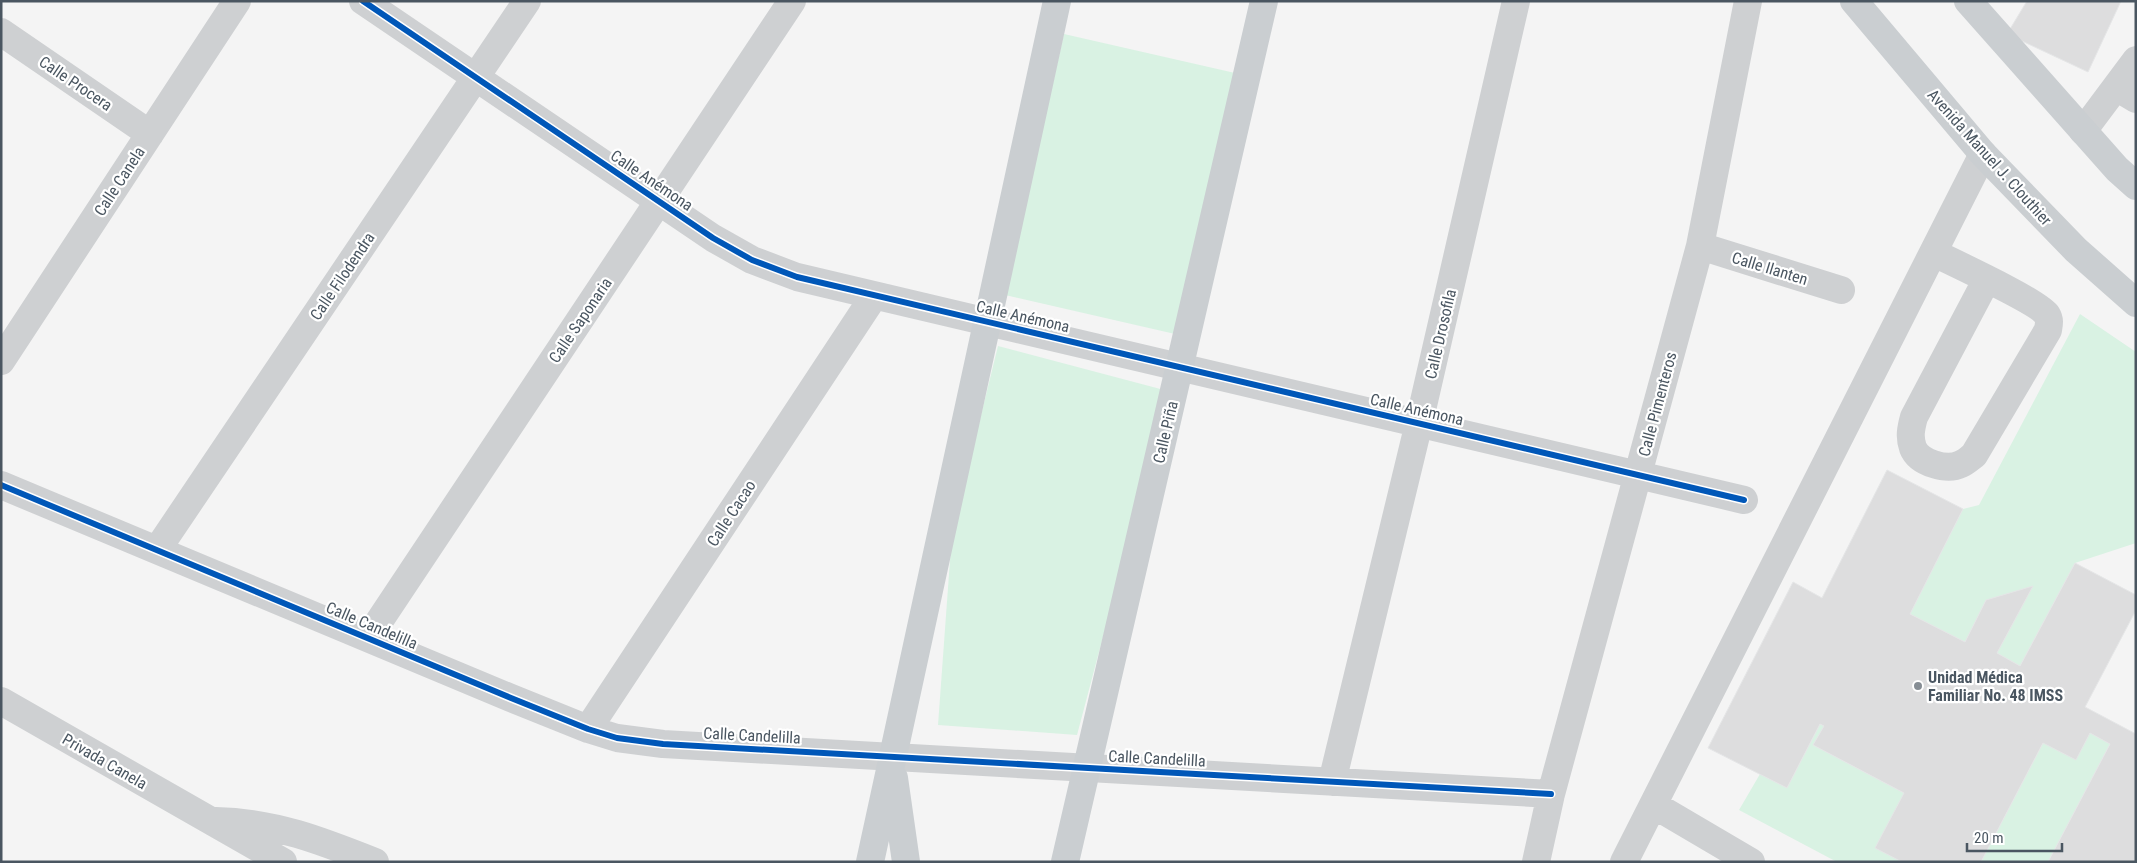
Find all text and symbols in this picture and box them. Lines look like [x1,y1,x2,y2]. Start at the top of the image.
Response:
street label: Calle Procera [36,52,116,115]
street label: Avenida Manuel J. Clouthier [1924,85,2056,229]
street label: Calle Canela [90,143,149,219]
street label: Calle Anémona [607,146,697,215]
street label: Calle Filodendra [306,229,379,324]
street label: Calle Ilanten [1730,248,1810,289]
street label: Calle Saponaria [545,274,616,367]
street label: Calle Drosofila [1421,287,1460,381]
street label: Calle Anémona [974,297,1071,336]
street label: Calle Pimenteros [1634,350,1681,458]
street label: Calle Anémona [1368,390,1465,429]
street label: Calle Piña [1149,399,1182,465]
street label: Calle Cacao [703,477,760,550]
street label: Calle Candelilla [323,598,420,653]
place label: Unidad Médica Familiar No. 48 IMSS [1928,668,2063,705]
marker: Unidad Médica Familiar No. 48 IMSS [1912,680,1924,692]
street label: Calle Candelilla [703,723,801,748]
street label: Privada Canela [59,730,150,793]
street label: Calle Candelilla [1108,746,1206,771]
scale bar [1967,820,2062,852]
text: 20 m [1974,829,2004,847]

